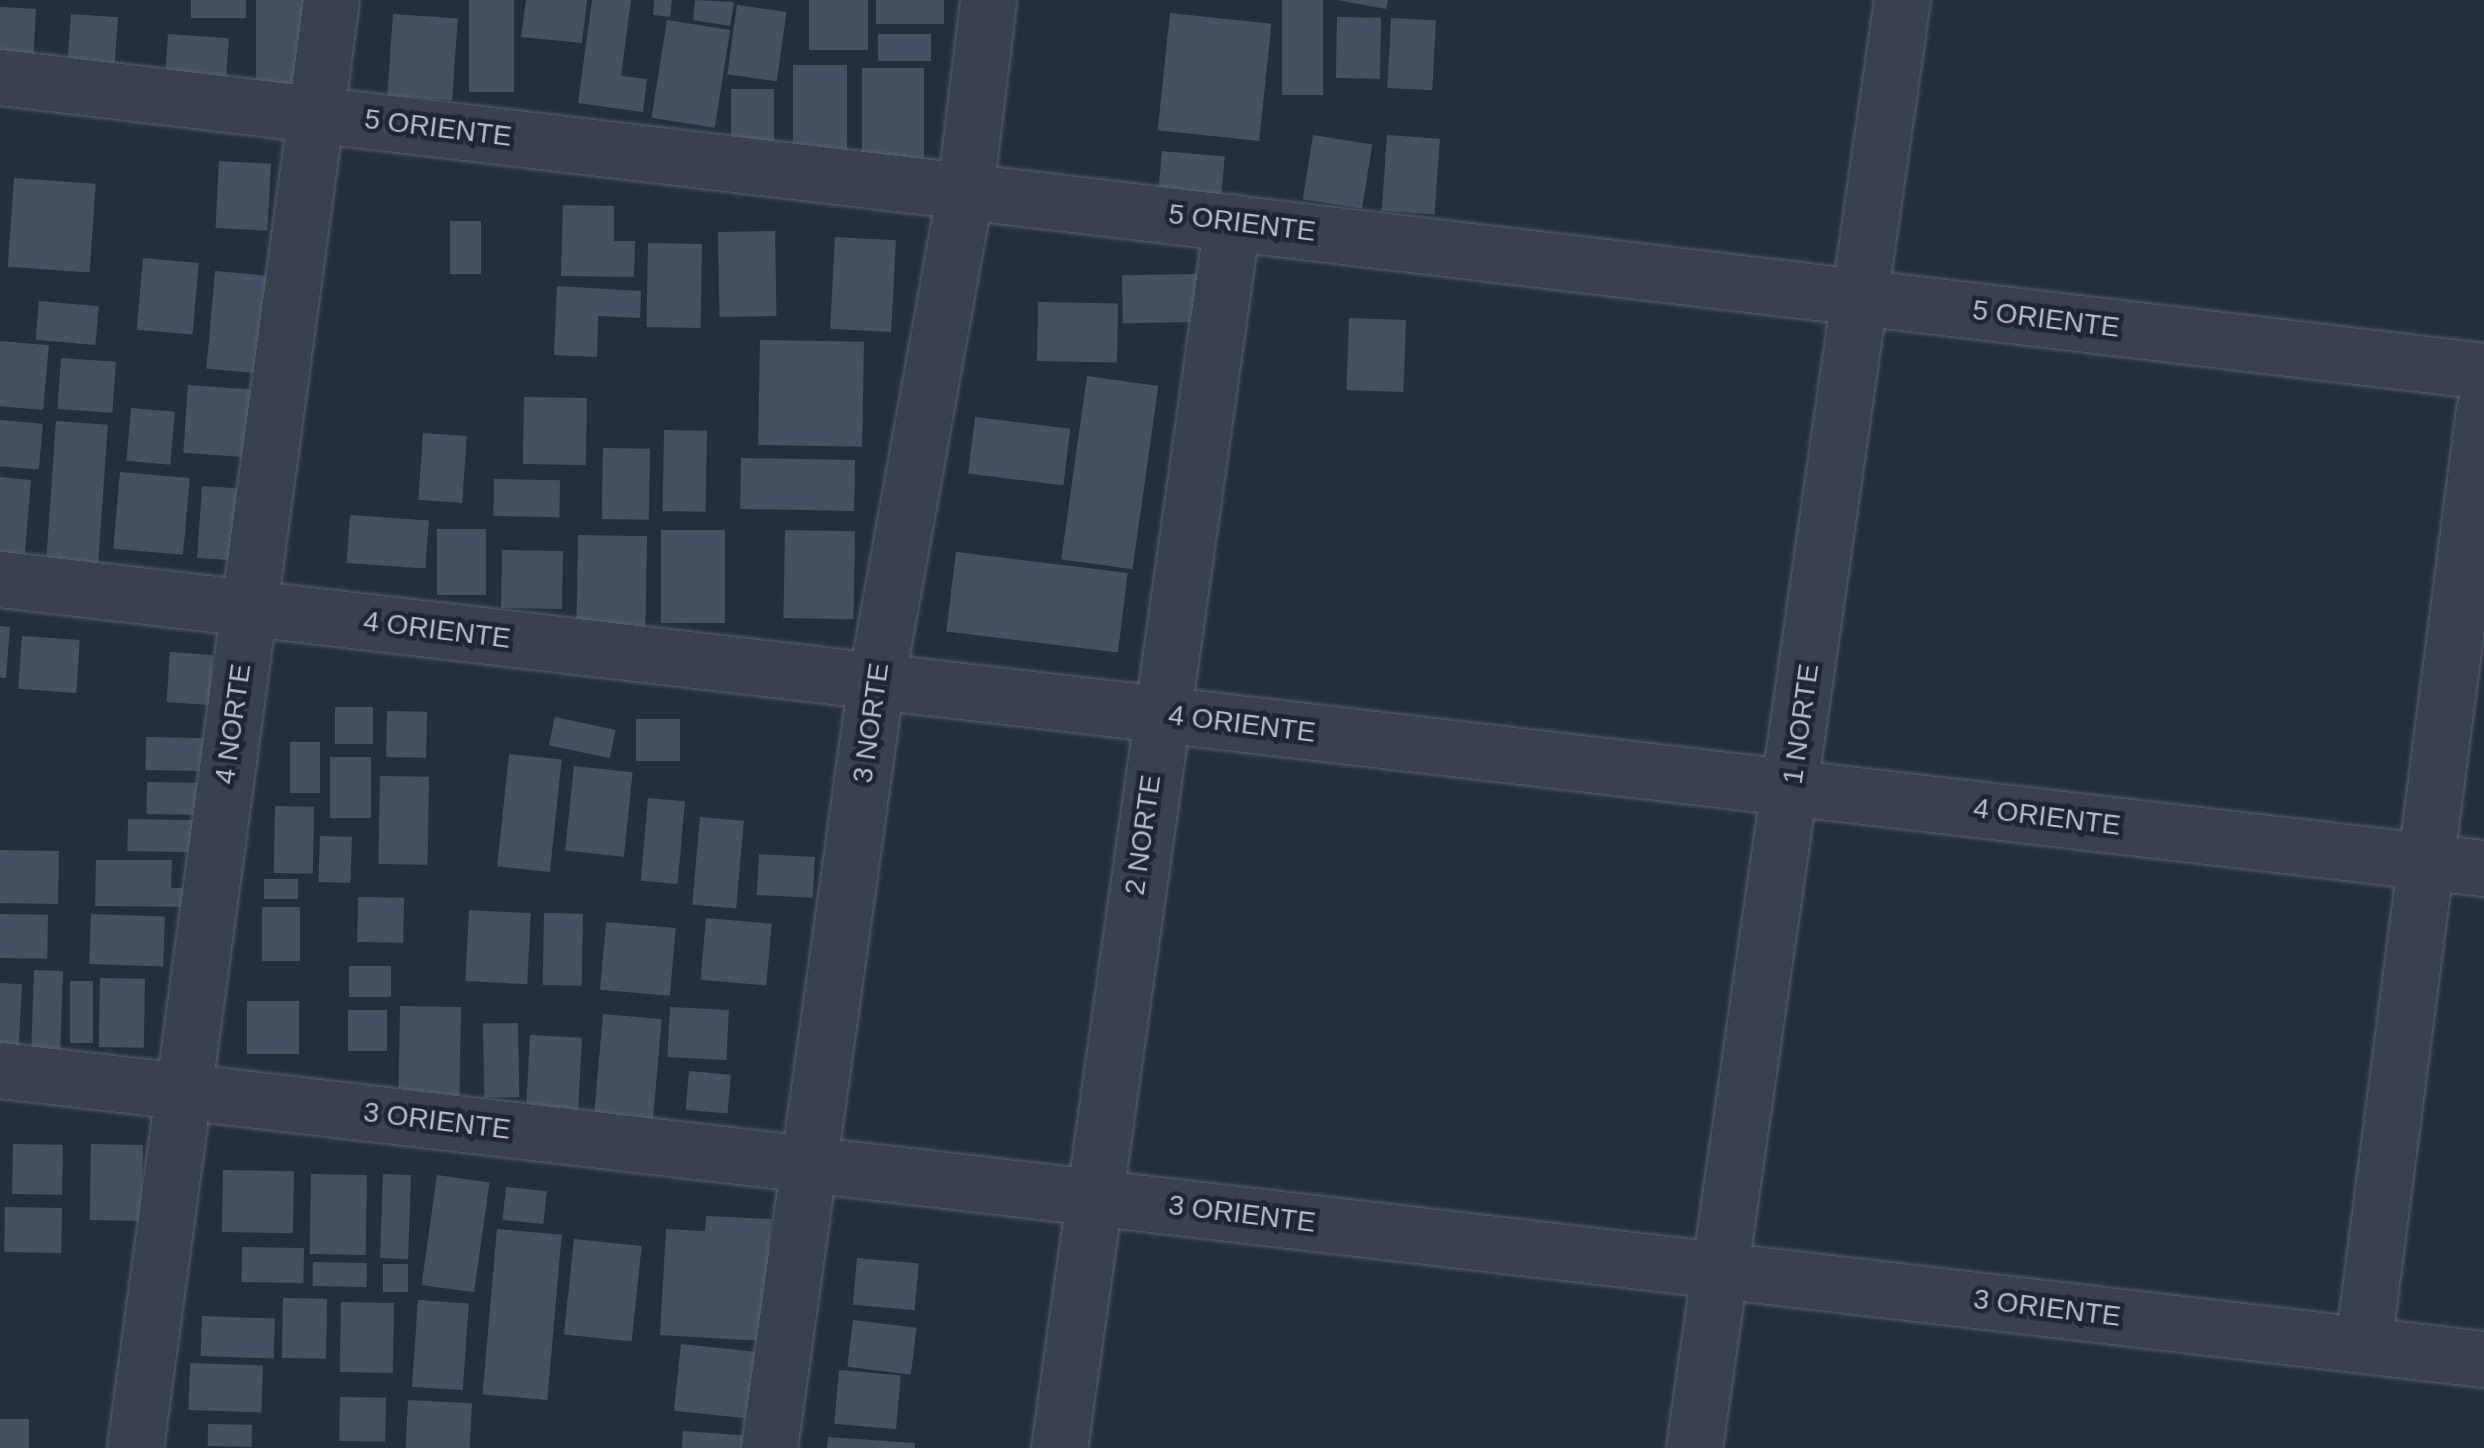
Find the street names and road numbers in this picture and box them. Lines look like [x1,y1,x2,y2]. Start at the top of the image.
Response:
street label: 5 ORIENTE [363,102,513,154]
street label: 5 ORIENTE [1167,197,1317,249]
street label: 5 ORIENTE [1971,293,2121,345]
street label: 4 ORIENTE [362,604,512,656]
street label: 3 NORTE [846,661,896,785]
street label: 4 NORTE [208,662,258,786]
street label: 1 NORTE [1776,662,1826,786]
street label: 4 ORIENTE [1167,698,1317,750]
street label: 2 NORTE [1118,773,1168,897]
street label: 4 ORIENTE [1972,791,2122,843]
street label: 3 ORIENTE [362,1095,512,1147]
street label: 3 ORIENTE [1167,1188,1317,1240]
street label: 3 ORIENTE [1972,1282,2122,1334]

